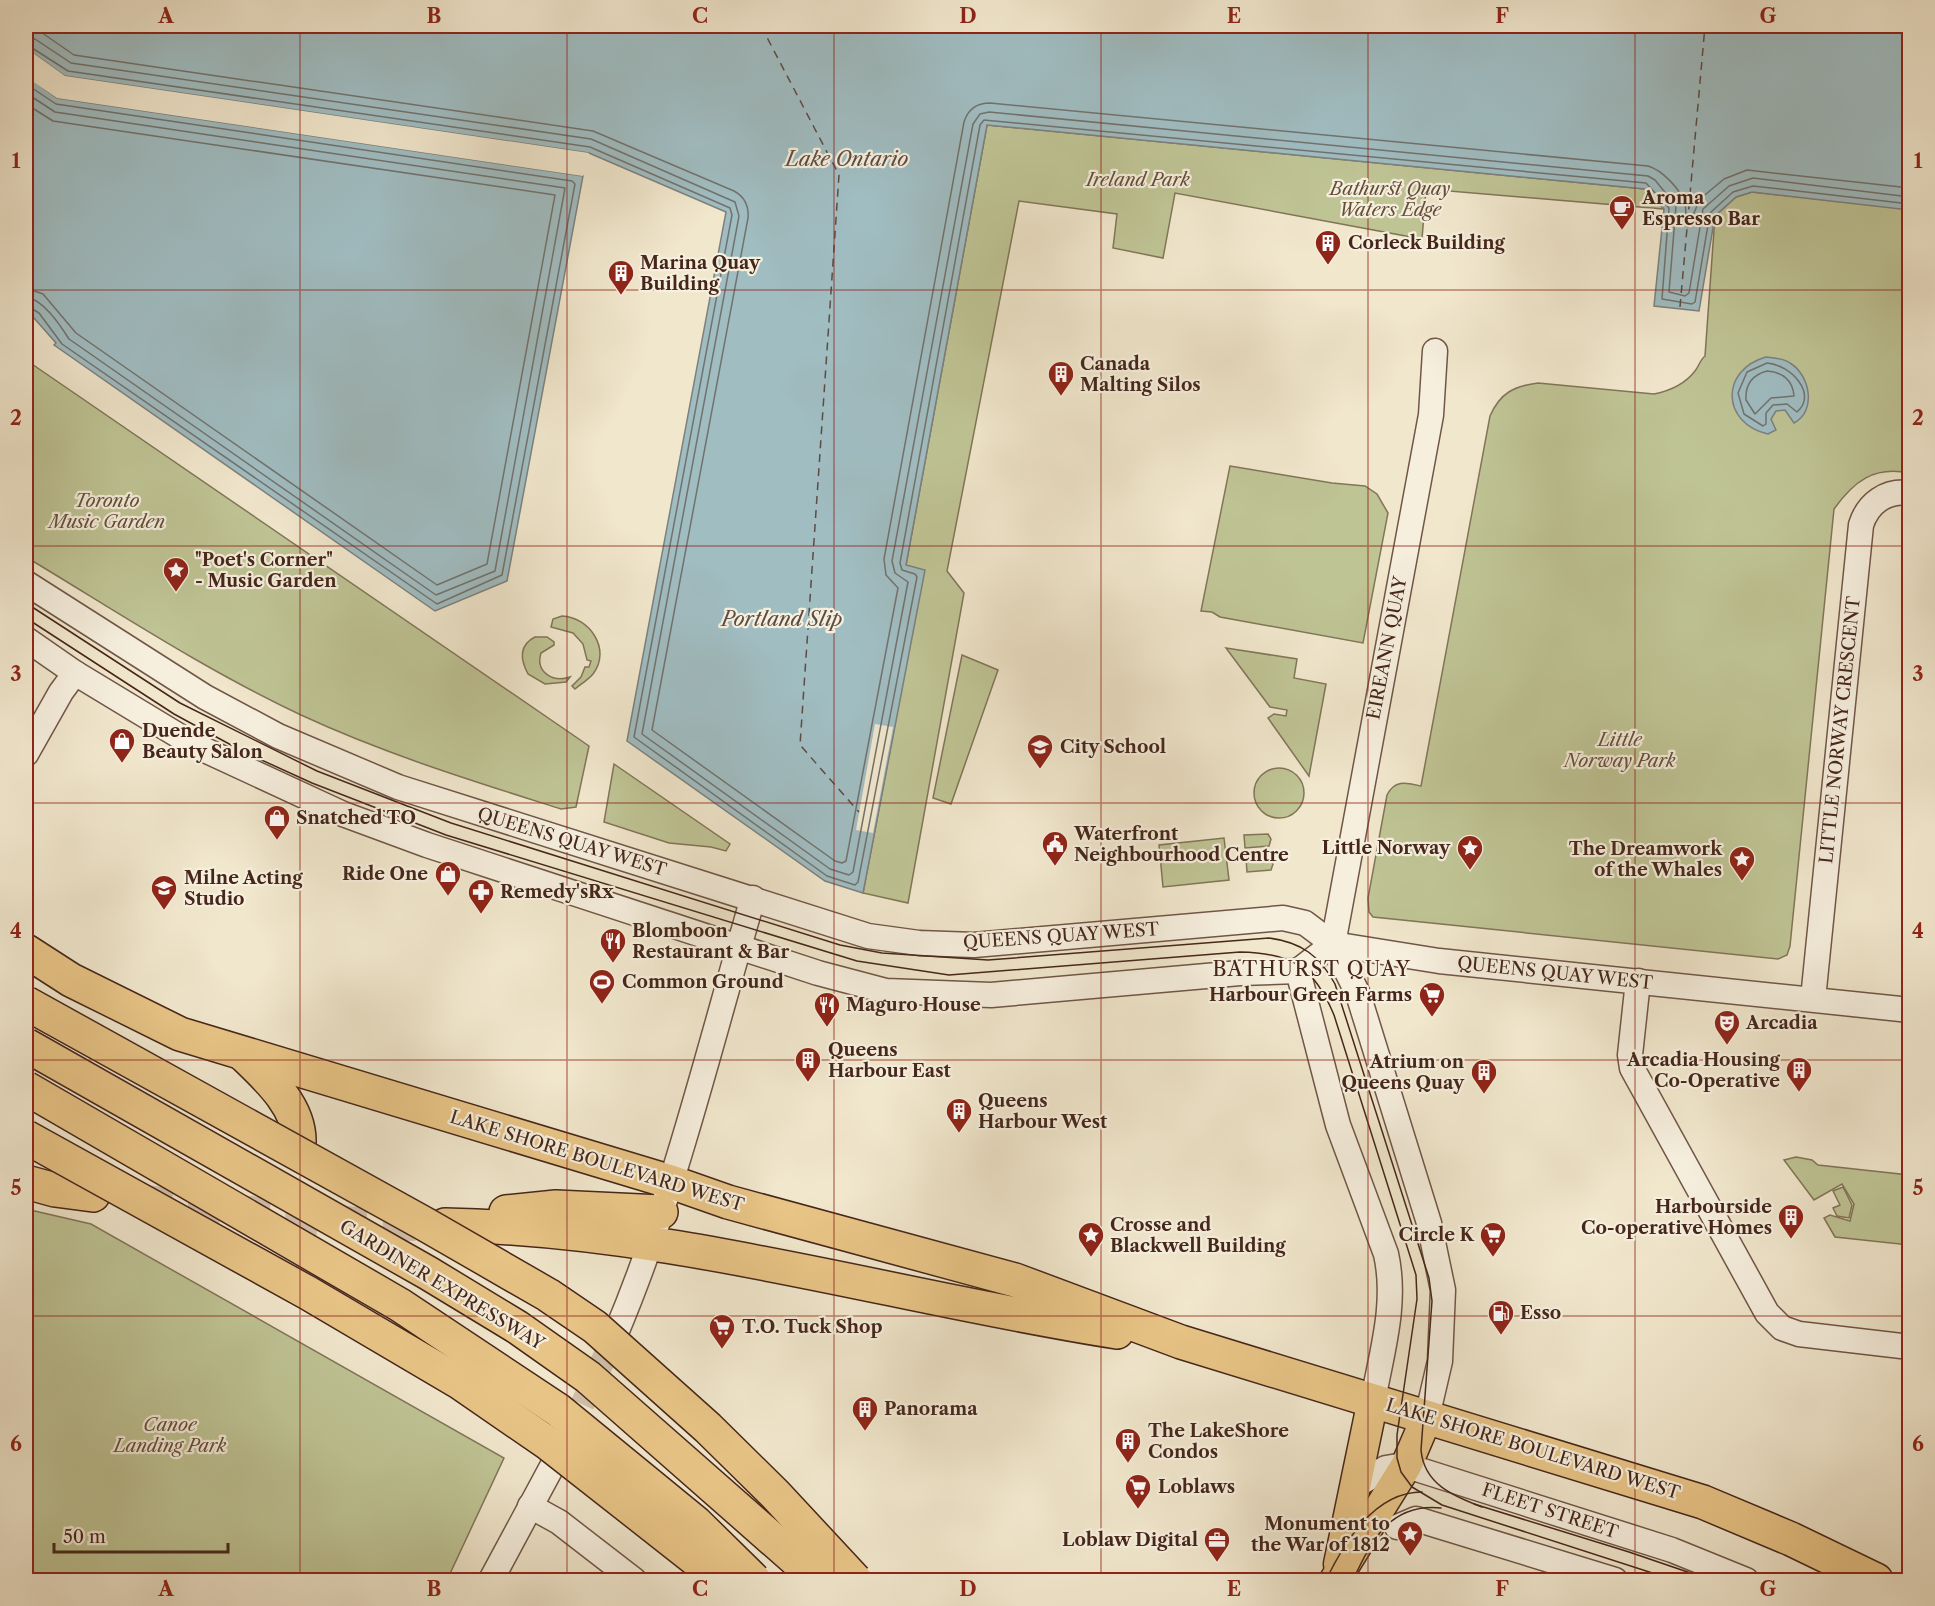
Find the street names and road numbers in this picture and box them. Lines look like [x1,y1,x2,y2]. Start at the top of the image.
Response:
street label: EIREANN QUAY [1362,573,1412,721]
street label: LITTLE NORWAY CRESCENT [1815,595,1865,865]
street label: QUEENS QUAY WEST [475,803,670,881]
street label: QUEENS QUAY WEST [962,918,1160,954]
street label: QUEENS QUAY WEST [1456,952,1654,994]
street label: LAKE SHORE BOULEVARD WEST [447,1106,747,1216]
street label: GARDINER EXPRESSWAY [336,1215,549,1356]
street label: LAKE SHORE BOULEVARD WEST [1383,1394,1683,1504]
street label: FLEET STREET [1479,1479,1621,1544]

